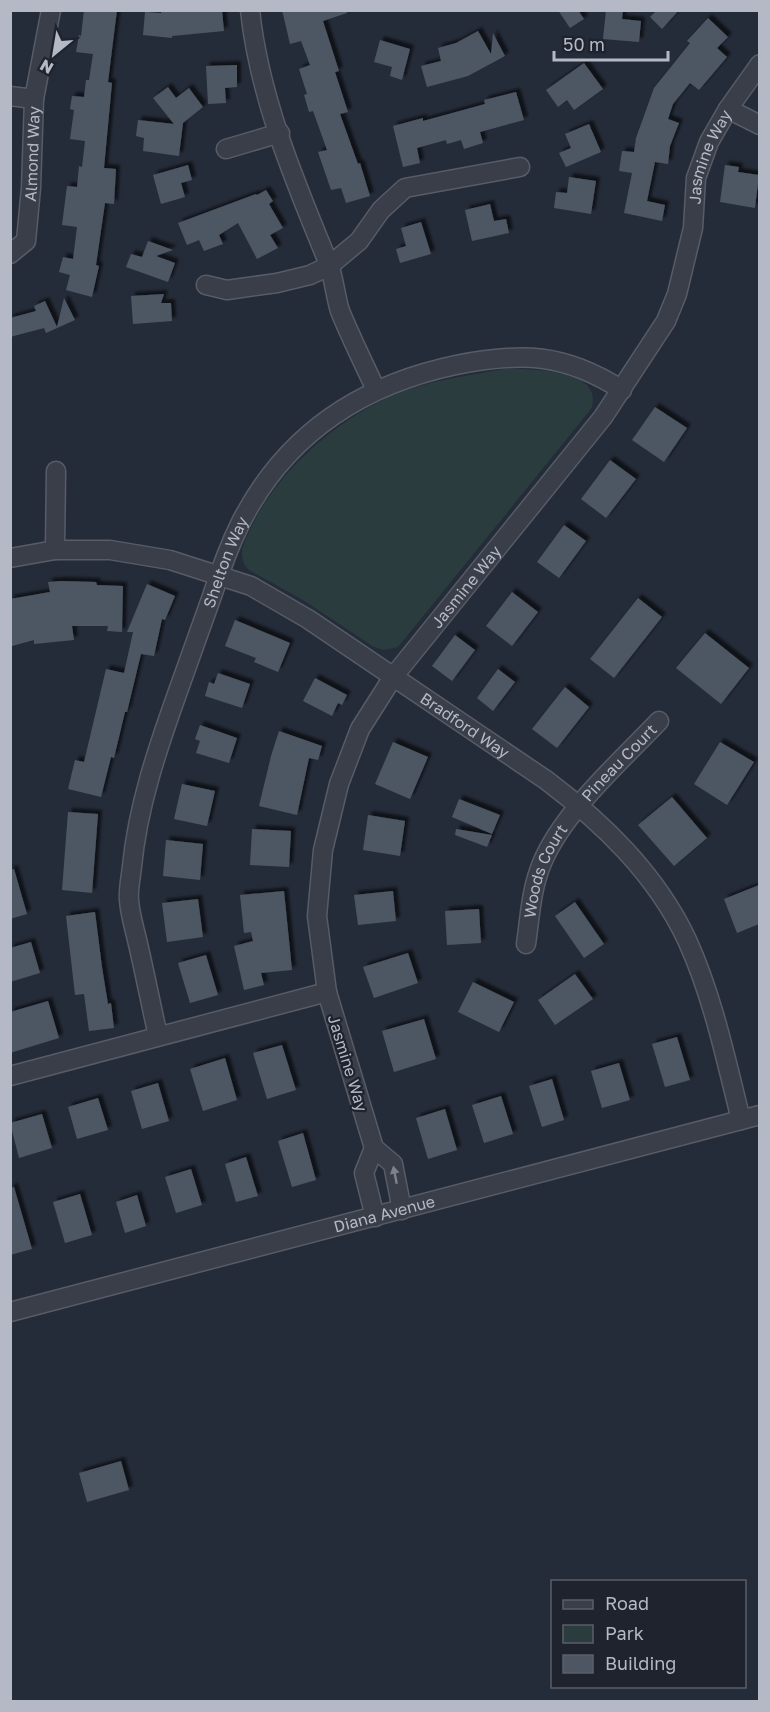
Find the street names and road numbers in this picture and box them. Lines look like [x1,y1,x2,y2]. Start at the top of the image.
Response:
street label: Almond Way [20,106,44,202]
street label: Jasmine Way [684,106,736,205]
street label: Shelton Way [199,513,252,611]
street label: Jasmine Way [427,541,505,632]
street label: Bradford Way [417,688,513,762]
street label: Pineau Court [577,720,661,805]
street label: Woods Court [519,820,571,919]
street label: Jasmine Way [324,1012,372,1114]
street label: Diana Avenue [331,1191,437,1237]

